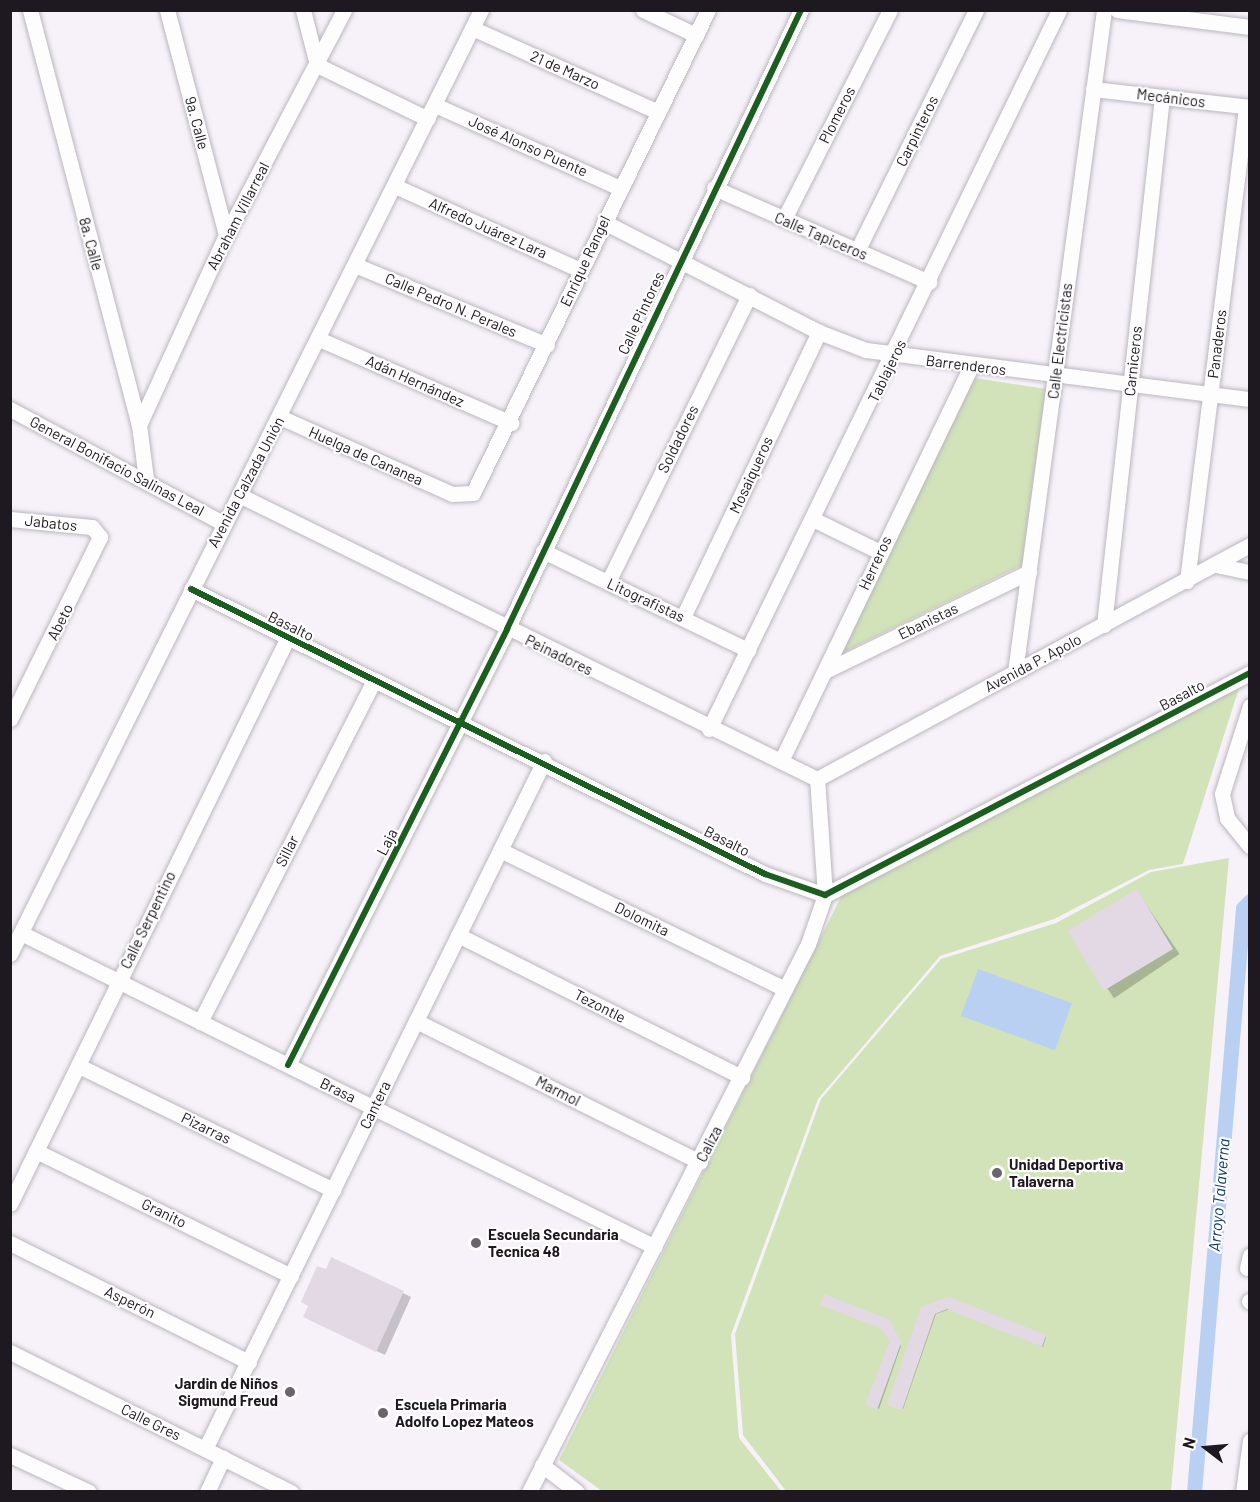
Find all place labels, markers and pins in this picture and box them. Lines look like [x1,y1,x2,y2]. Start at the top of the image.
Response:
place label: Unidad Deportiva Talaverna [1009,1155,1123,1190]
marker: Unidad Deportiva Talaverna [990,1166,1004,1180]
place label: Escuela Secundaria Tecnica 48 [488,1225,619,1260]
marker: Escuela Secundaria Tecnica 48 [469,1236,483,1250]
place label: Jardin de Niños Sigmund Freud [175,1374,278,1409]
marker: Jardin de Niños Sigmund Freud [283,1385,297,1399]
place label: Escuela Primaria Adolfo Lopez Mateos [395,1395,534,1430]
marker: Escuela Primaria Adolfo Lopez Mateos [376,1406,390,1420]

